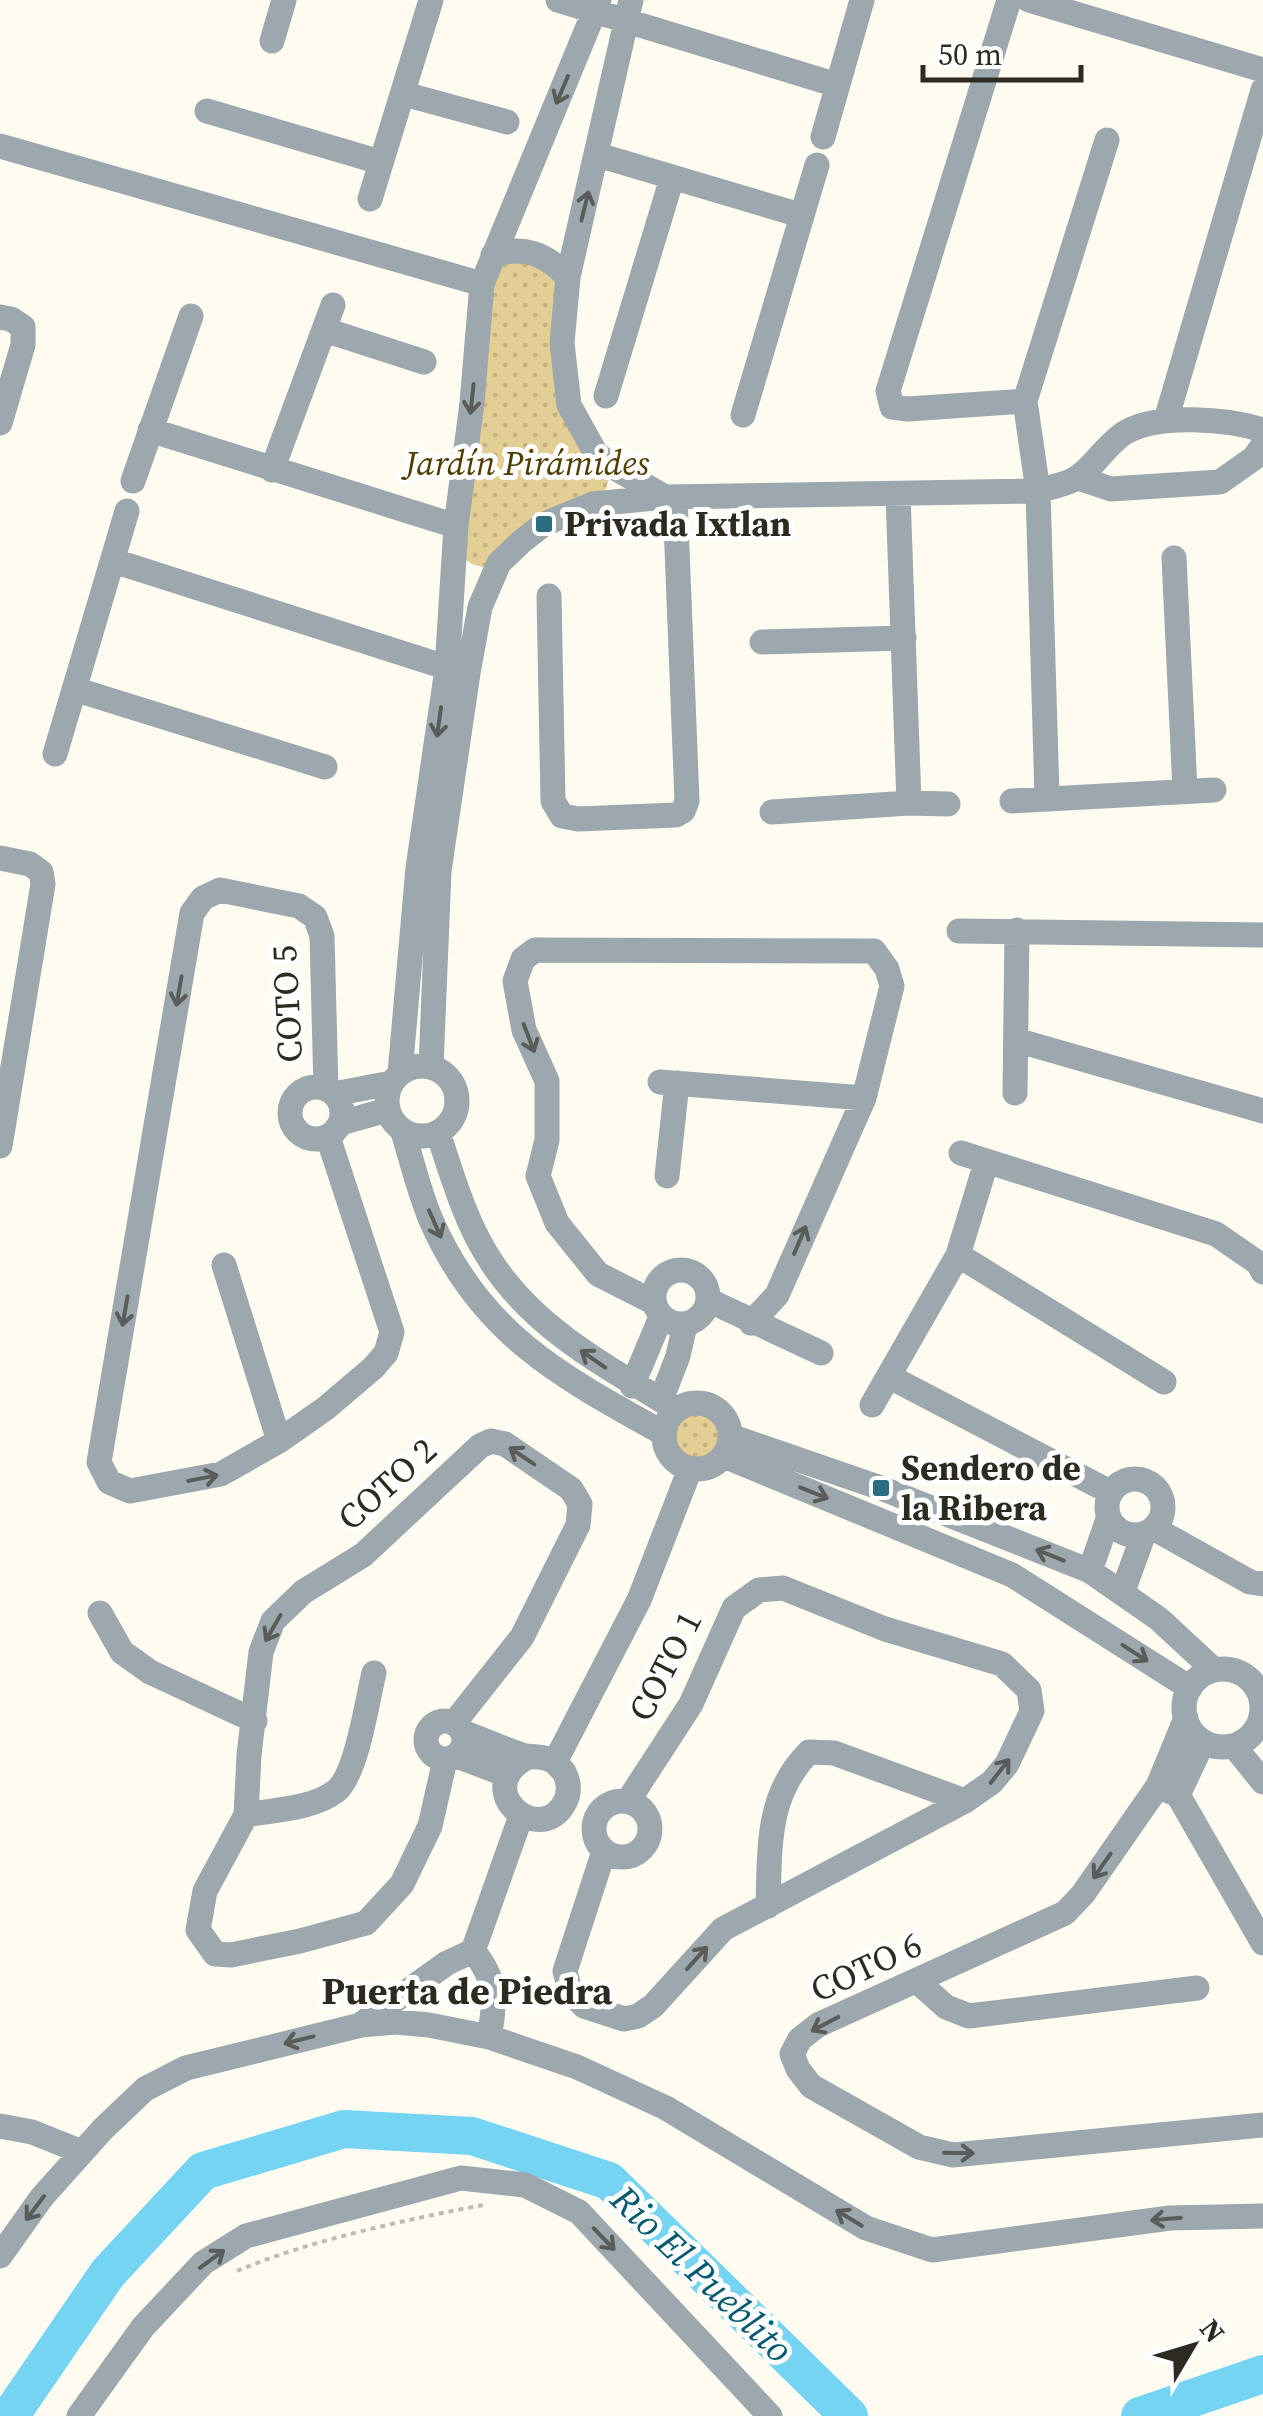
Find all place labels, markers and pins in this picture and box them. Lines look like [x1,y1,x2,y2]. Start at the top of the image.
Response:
place label: Privada Ixtlan [564,500,791,548]
marker: Privada Ixtlan [533,513,555,535]
place label: Sendero de la Ribera [901,1444,1081,1532]
marker: Sendero de la Ribera [870,1477,892,1499]

